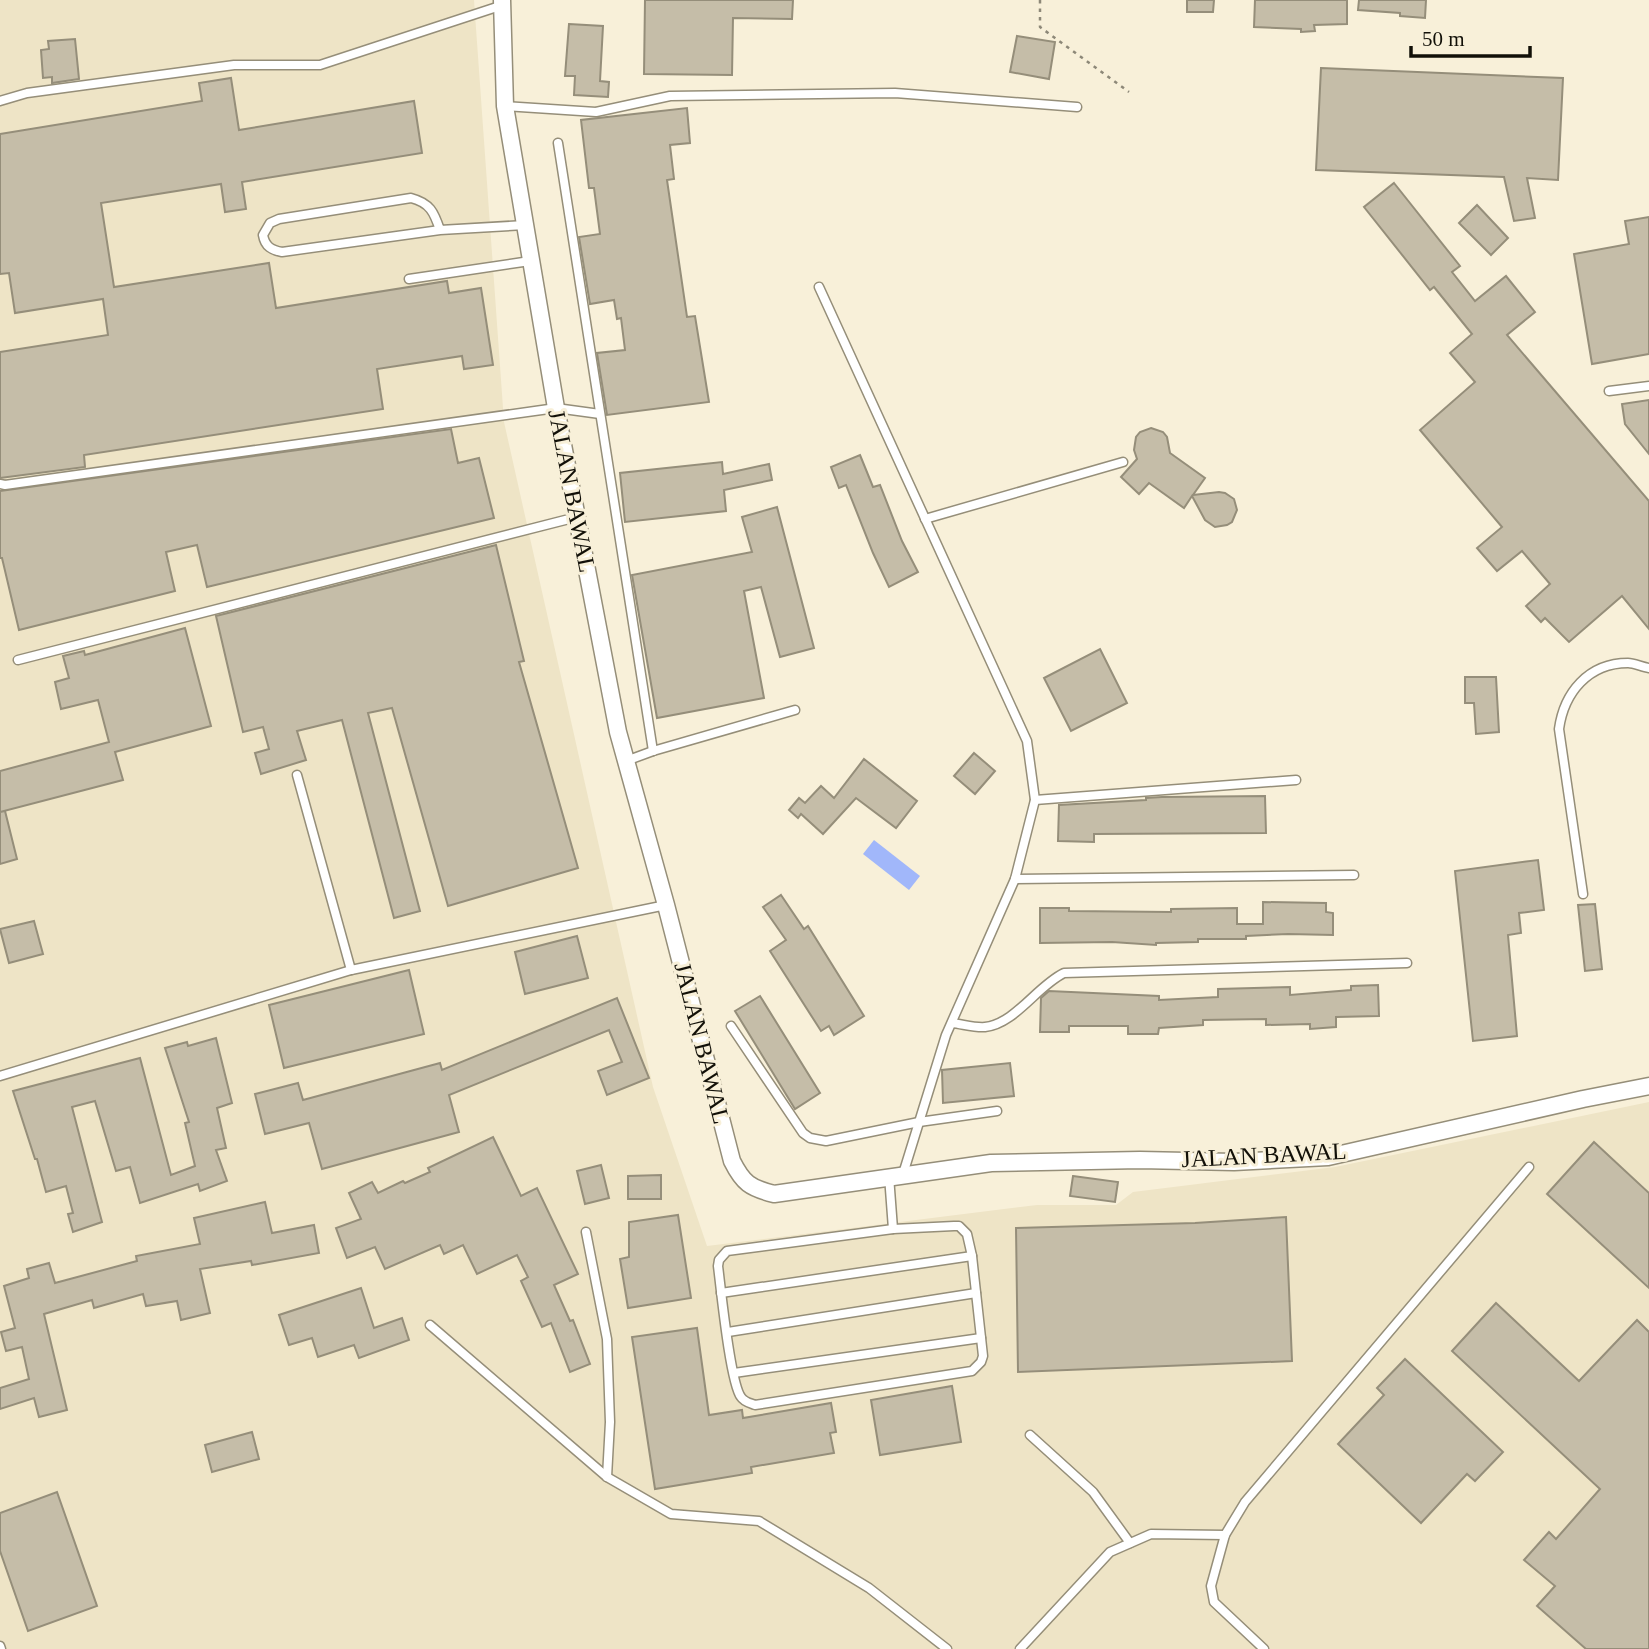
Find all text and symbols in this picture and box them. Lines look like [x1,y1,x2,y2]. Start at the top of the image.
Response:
scale bar [1411,14,1530,58]
text: 50 m [1422,27,1465,51]
street label: JALAN BAWAL [543,407,601,575]
street label: JALAN BAWAL [669,960,735,1126]
street label: JALAN BAWAL [1181,1138,1347,1172]

